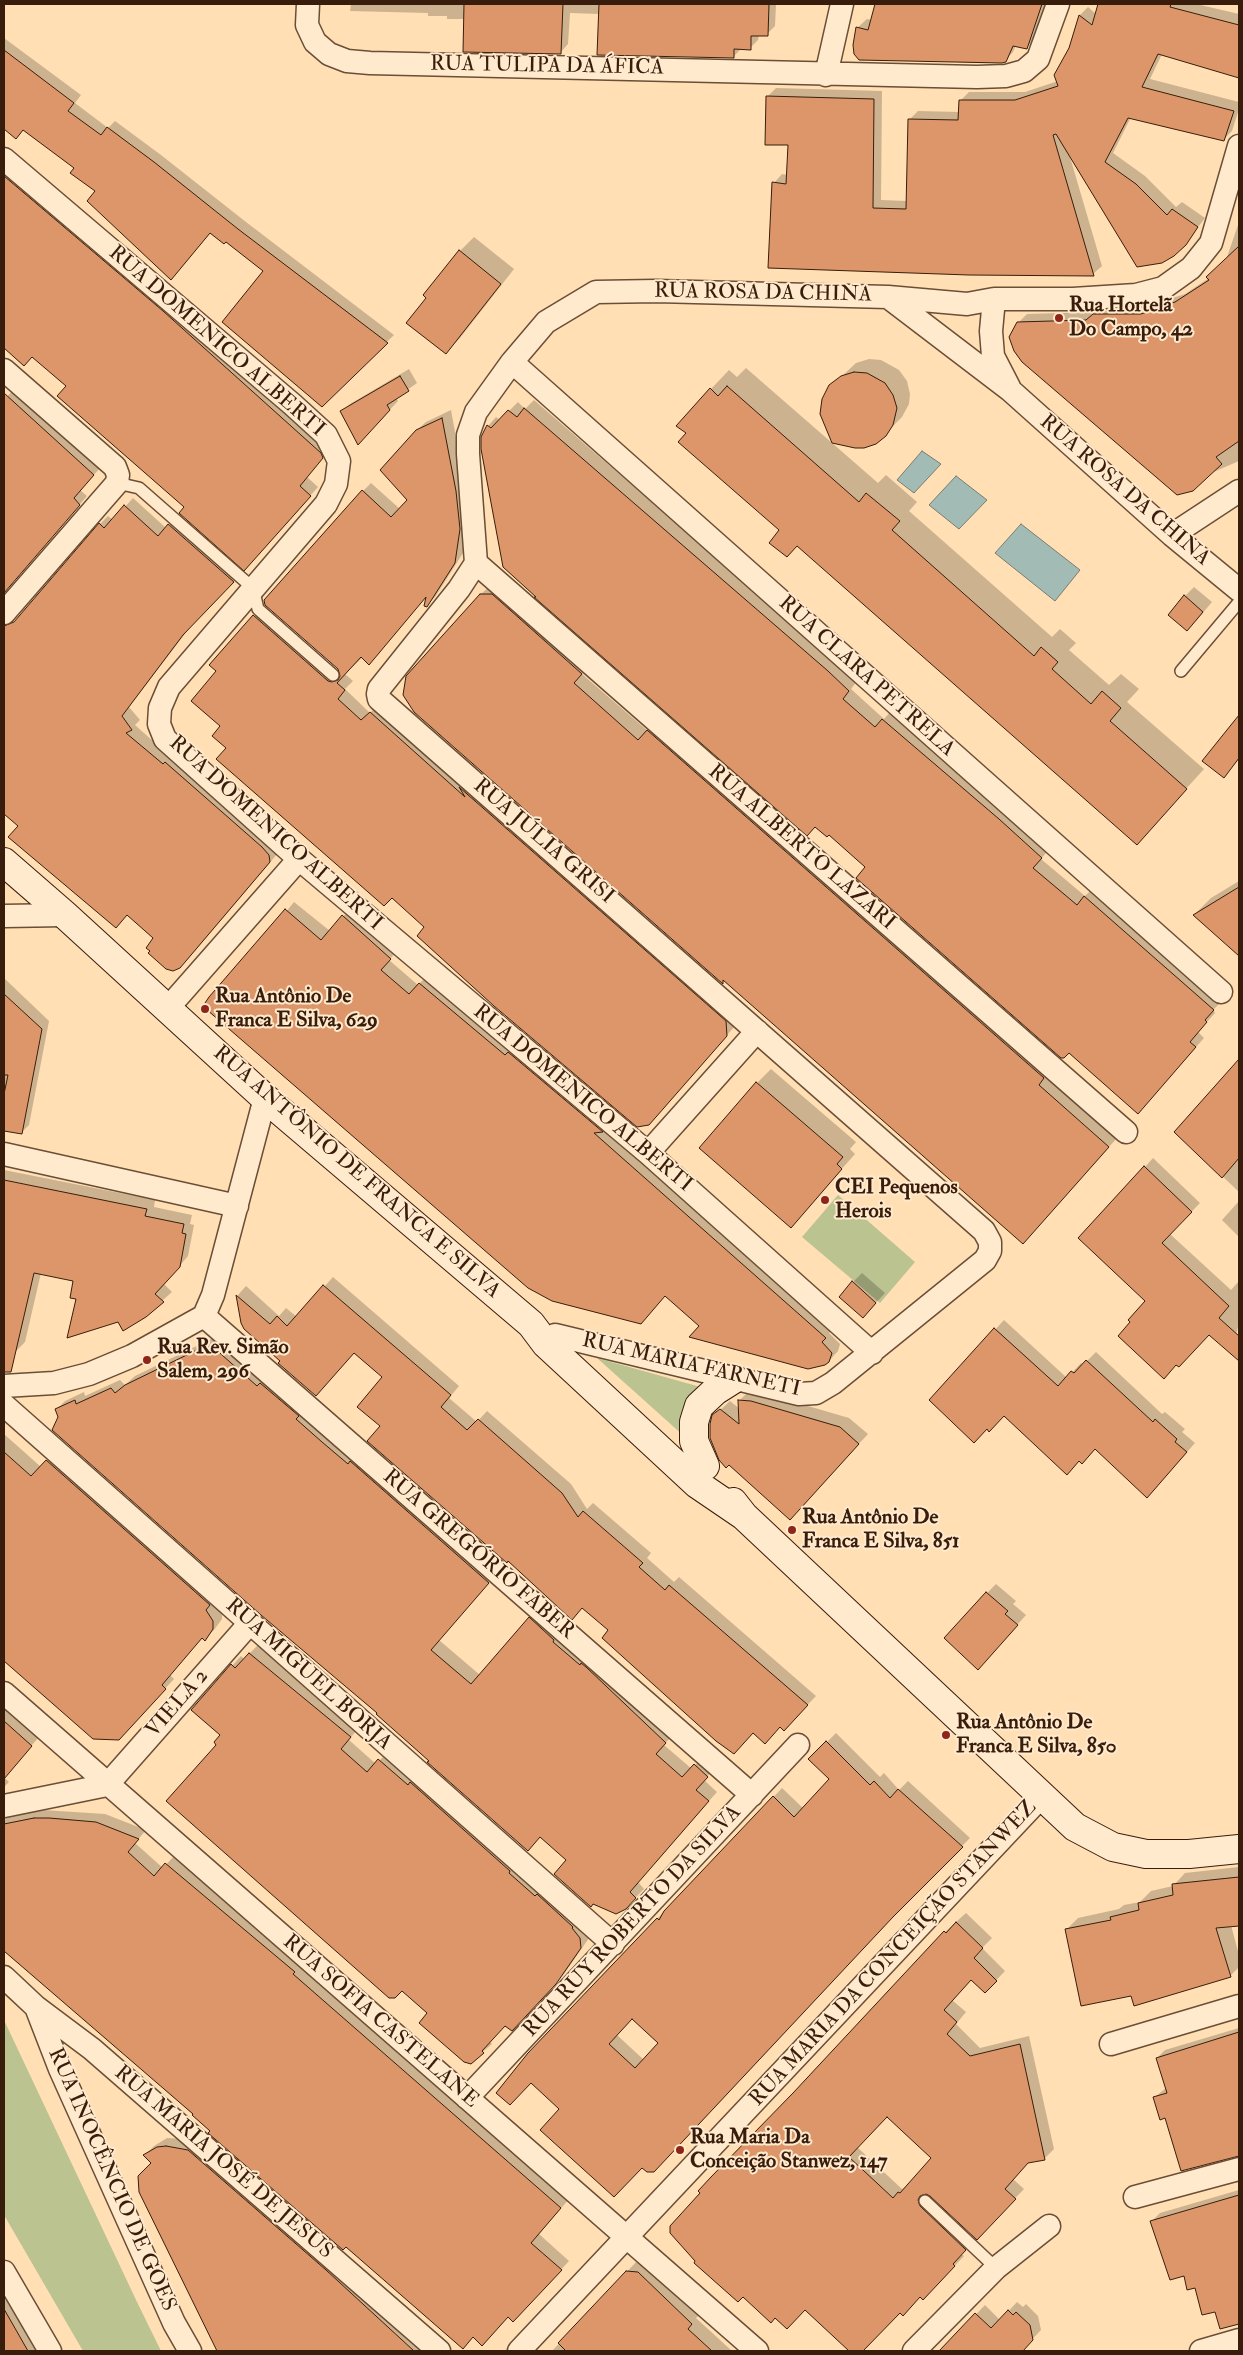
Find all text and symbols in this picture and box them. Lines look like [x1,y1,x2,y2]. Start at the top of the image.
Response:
street label: RUA TULIPA DA ÁFICA [430,52,664,82]
street label: RUA DOMENICO ALBERTI [103,241,329,443]
street label: RUA ROSA DA CHINA [654,280,872,308]
place label: Rua Hortelã Do Campo, 42 [1069,293,1193,343]
marker: Rua Hortelã Do Campo, 42 [1053,312,1065,324]
street label: RUA ROSA DA CHINA [1034,410,1214,572]
street label: RUA CLARA PETRELA [773,591,959,763]
street label: RUA DOMENICO ALBERTI [163,731,387,937]
street label: RUA ALBERTO LAZARI [702,760,900,936]
street label: RUA JÚLIA GRISI [467,774,619,910]
place label: Rua Antônio De Franca E Silva, 629 [215,984,378,1034]
street label: RUA DOMENICO ALBERTI [467,1000,697,1198]
marker: Rua Antônio De Franca E Silva, 629 [199,1003,211,1015]
street label: RUA ANTÔNIO DE FRANCA E SILVA [207,1041,505,1305]
place label: CEI Pequenos Herois [835,1175,958,1225]
marker: CEI Pequenos Herois [819,1194,831,1206]
street label: RUA MARIA FARNETI [580,1329,802,1403]
place label: Rua Rev. Simão Salem, 296 [157,1335,289,1385]
marker: Rua Rev. Simão Salem, 296 [141,1354,153,1366]
street label: RUA GREGÓRIO FABER [377,1465,579,1645]
place label: Rua Antônio De Franca E Silva, 851 [802,1505,959,1555]
marker: Rua Antônio De Franca E Silva, 851 [786,1524,798,1536]
street label: RUA MIGUEL BORJA [220,1594,396,1756]
street label: VIELA 2 [141,1665,215,1743]
place label: Rua Antônio De Franca E Silva, 850 [956,1710,1117,1760]
marker: Rua Antônio De Franca E Silva, 850 [940,1729,952,1741]
street label: RUA MARIA DA CONCEIÇÃO STANWEZ [745,1796,1043,2112]
street label: RUA RUY ROBERTO DA SILVA [519,1801,747,2043]
street label: RUA SOFIA CASTELANE [277,1930,483,2114]
street label: RUA INOCÊNCIO DE GOES [41,2045,181,2315]
street label: RUA MARIA JOSÉ DE JESUS [108,2061,338,2265]
place label: Rua Maria Da Conceição Stanwez, 147 [690,2125,887,2175]
marker: Rua Maria Da Conceição Stanwez, 147 [674,2144,686,2156]

